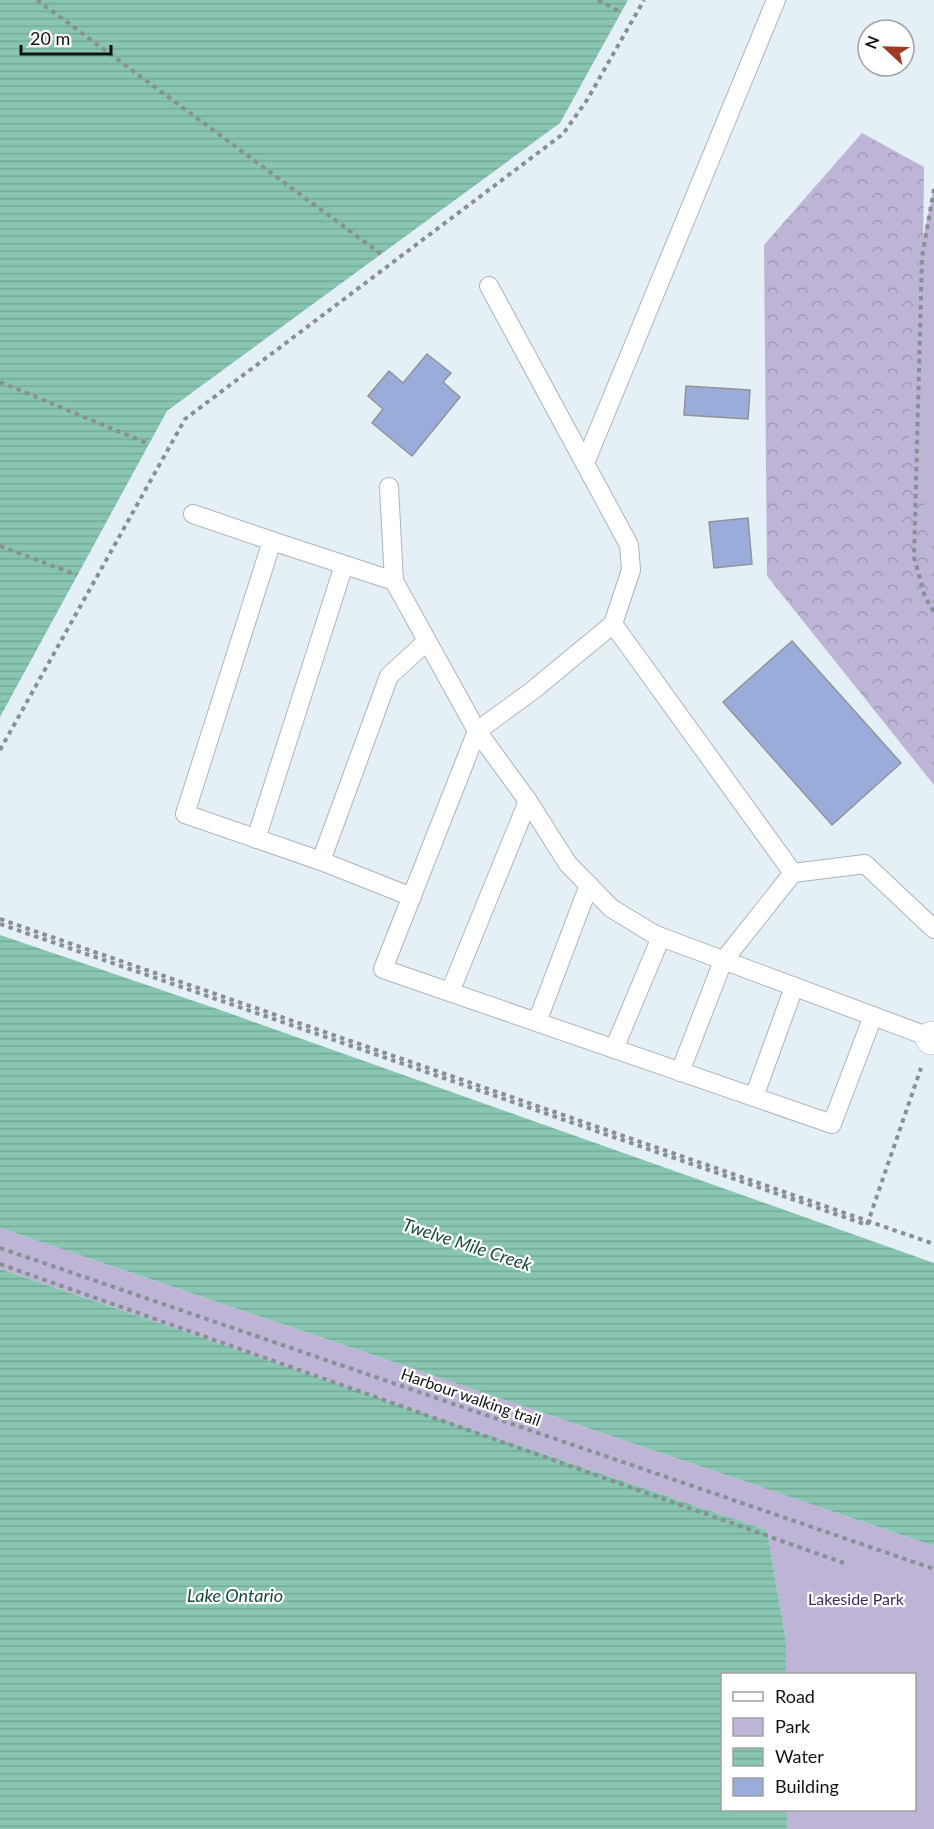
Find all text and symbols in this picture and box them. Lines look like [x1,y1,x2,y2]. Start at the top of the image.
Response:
scale bar [21,18,111,56]
north arrow [856,18,916,78]
text: 20 m [30,27,70,49]
text: N [861,33,883,51]
water label: Twelve Mile Creek [400,1213,535,1275]
street label: Harbour walking trail [399,1364,544,1429]
water label: Lake Ontario [187,1584,283,1606]
park label: Lakeside Park [808,1589,905,1608]
legend [721,1673,916,1811]
text: Road [775,1685,815,1707]
text: Park [775,1715,811,1737]
text: Water [775,1745,824,1767]
text: Building [775,1775,839,1797]

